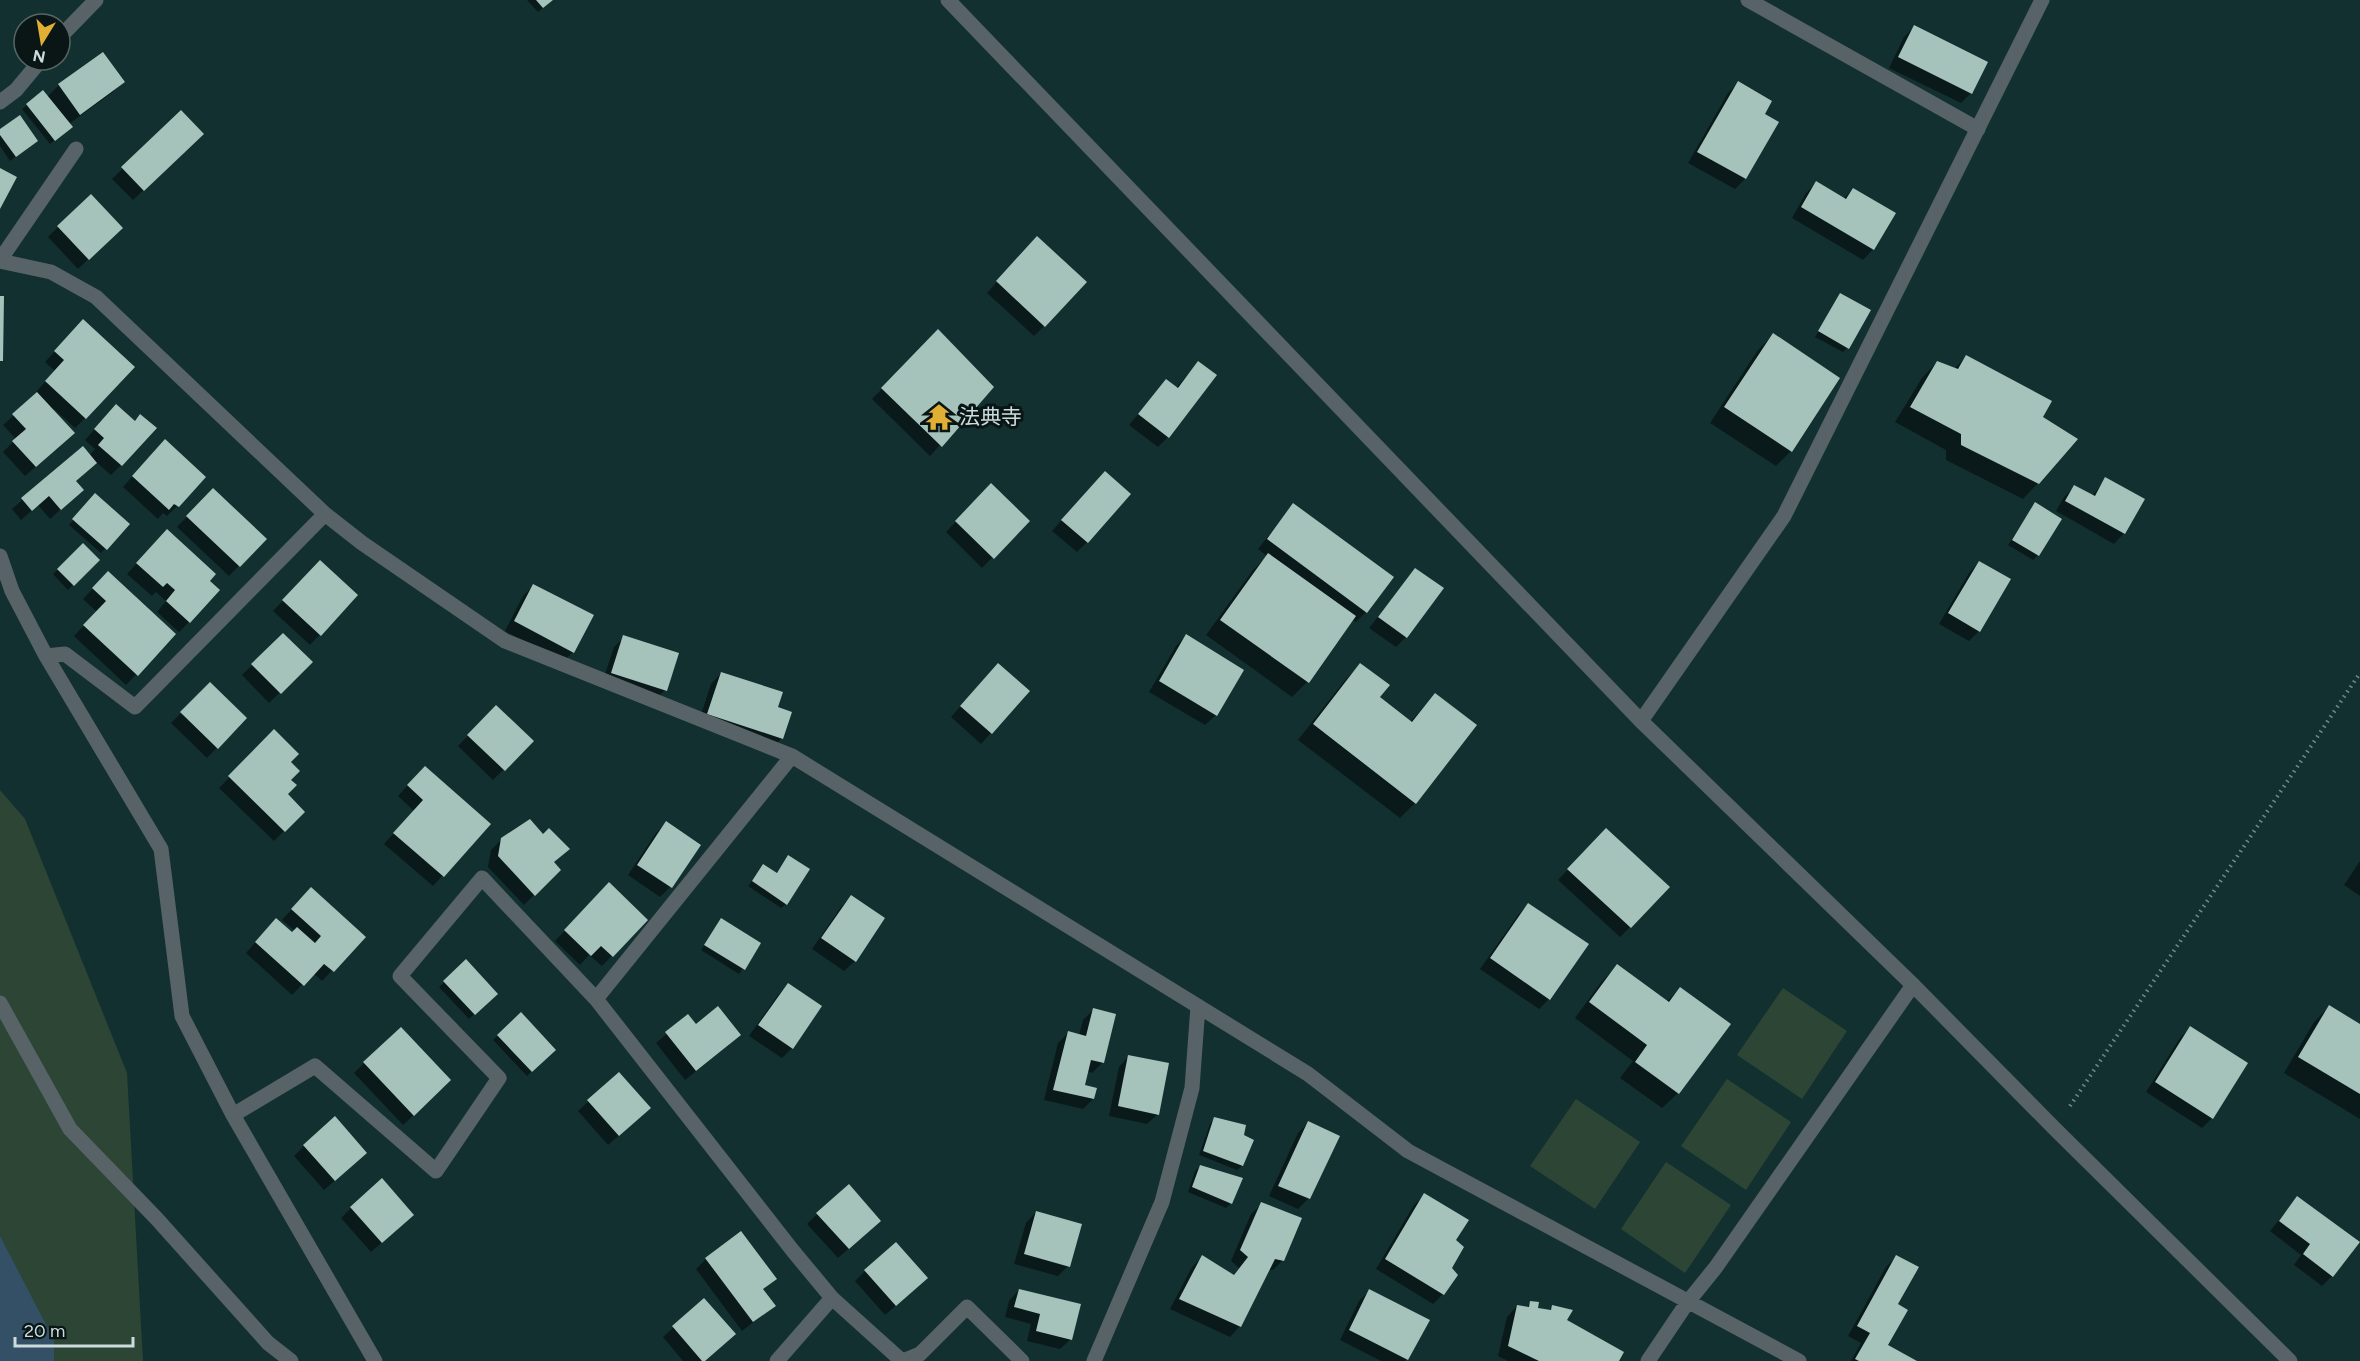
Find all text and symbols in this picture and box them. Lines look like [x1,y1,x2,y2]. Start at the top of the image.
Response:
north arrow [12,12,72,72]
text: N [31,46,47,67]
temple icon: 法典寺 [924,402,954,432]
place label: 法典寺 [959,404,1022,429]
scale bar [15,1310,134,1348]
text: 20 m [24,1320,65,1342]

